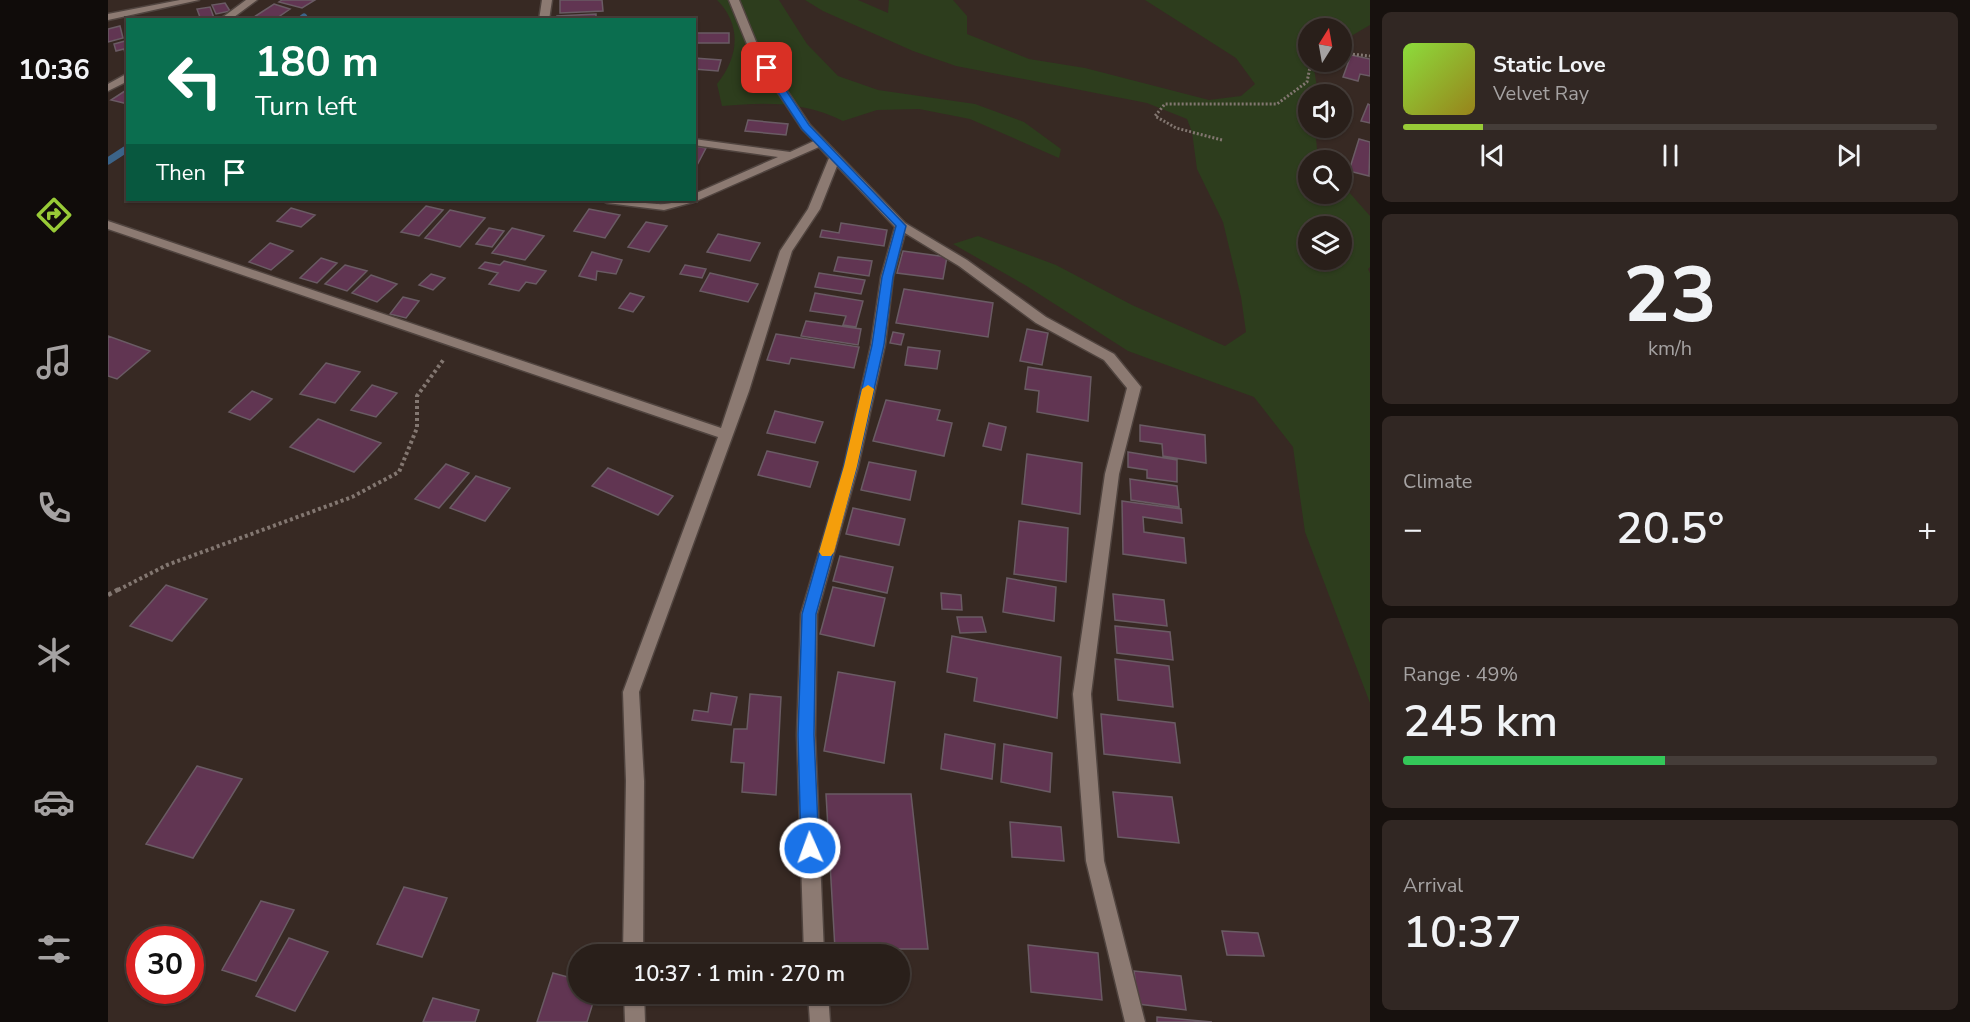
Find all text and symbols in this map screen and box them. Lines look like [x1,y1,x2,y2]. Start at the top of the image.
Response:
north arrow [1298,18,1352,72]
map controls [1298,18,1352,270]
text: 180 m [255,34,379,91]
icon: left [156,42,234,120]
pin [741,42,792,93]
text: Static Love [1493,50,1606,80]
icon: arrive [750,51,783,84]
text: 10:36 [18,52,90,89]
text: Velvet Ray [1493,80,1589,107]
button: sound [1298,84,1352,138]
text: Turn left [255,88,356,125]
icon: previous [1476,139,1509,172]
icon: pause [1654,139,1687,172]
icon: next [1832,139,1865,172]
button: search [1298,150,1352,204]
icon: arrive [218,156,251,189]
text: Then [156,158,206,188]
icon: directions [33,194,75,236]
button: layers [1298,216,1352,270]
text: 23 [1623,242,1717,349]
text: km/h [1648,335,1692,362]
icon: music [33,341,75,383]
text: Climate [1403,468,1472,495]
icon: phone [33,487,75,529]
text: 20.5° [1616,498,1724,559]
text: − [1403,507,1423,552]
text: + [1917,507,1937,552]
icon: climate [33,634,75,676]
text: Range · 49% [1403,661,1518,688]
text: 245 km [1403,691,1558,752]
icon: car [33,781,75,823]
position arrow [778,816,842,880]
text: Arrival [1403,872,1463,899]
text: 10:37 [1403,902,1522,963]
speed limit sign: 30 [126,926,204,1004]
icon: filters [33,928,75,970]
text: 10:37 · 1 min · 270 m [633,959,845,989]

